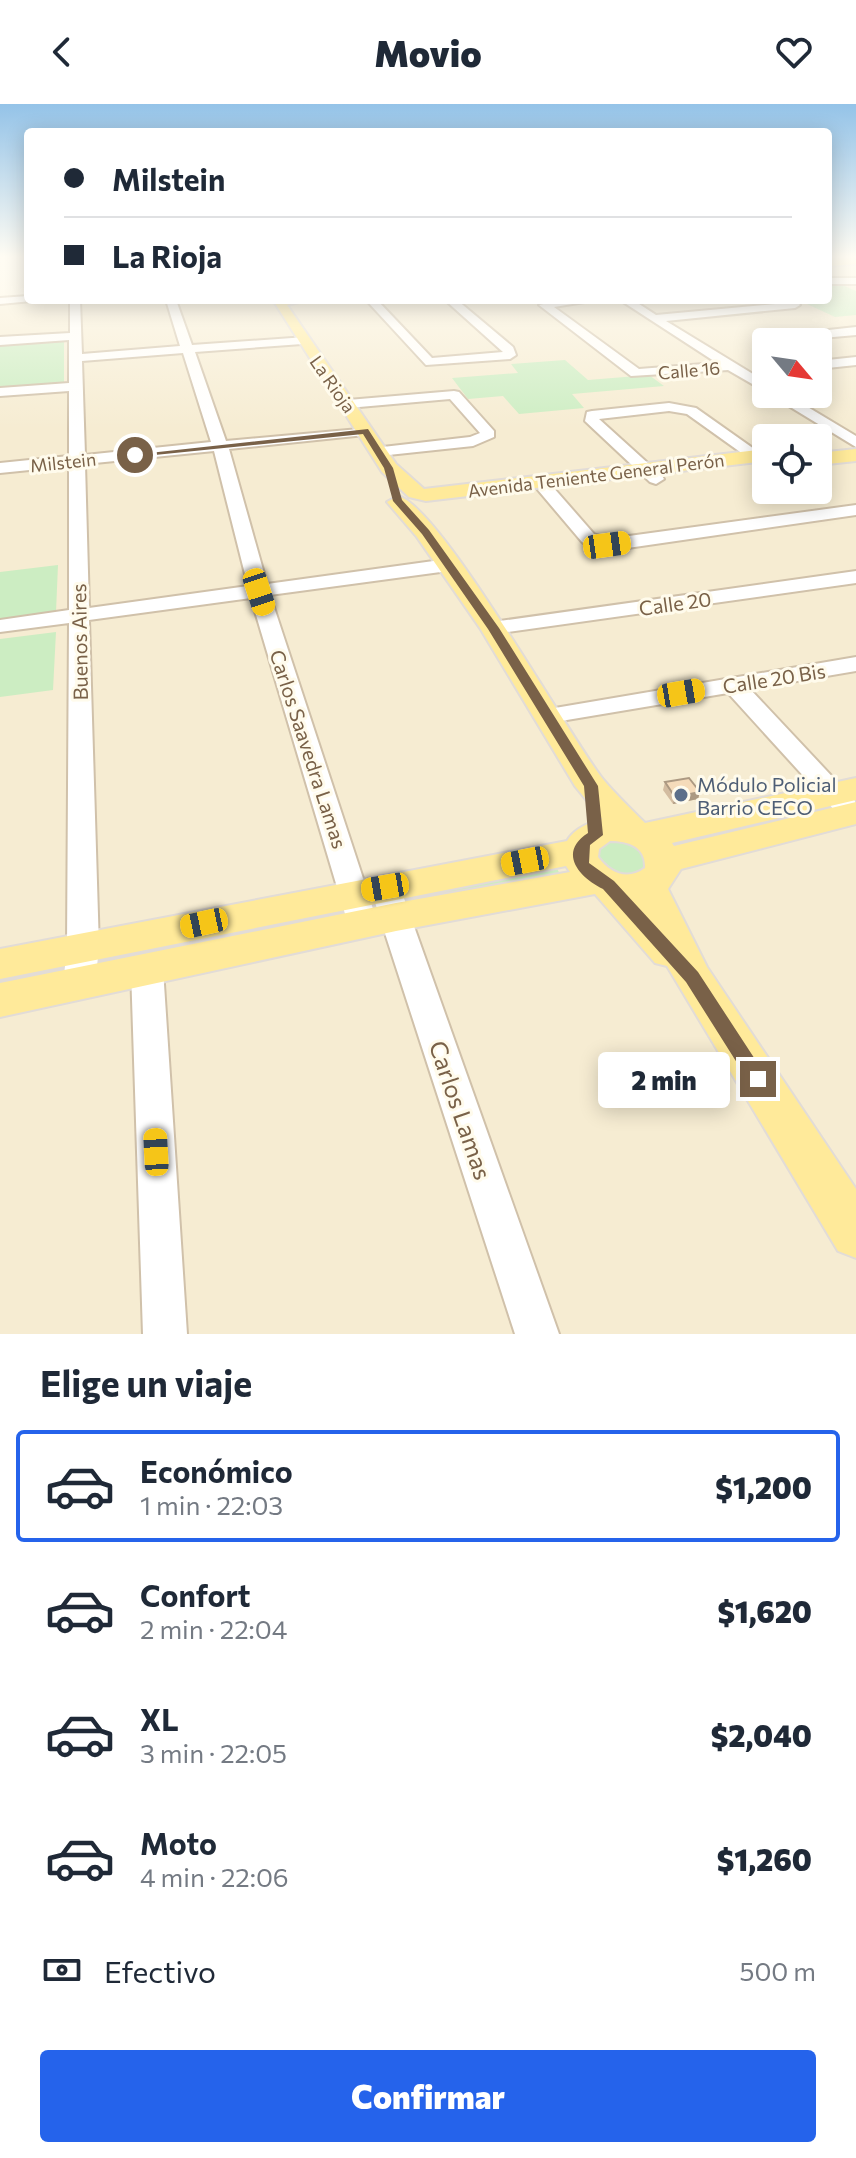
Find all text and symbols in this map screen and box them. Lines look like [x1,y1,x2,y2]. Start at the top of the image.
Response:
icon: back [40,30,84,74]
text: Movio [374,30,482,74]
icon: heart [772,30,816,74]
text: Milstein [112,160,225,197]
text: La Rioja [112,237,222,274]
north arrow [752,328,832,408]
map controls [752,328,832,504]
street label: La Rioja [305,351,361,417]
street label: Calle 16 [657,356,721,384]
button: locate [752,424,832,504]
route start [117,437,153,473]
street label: Milstein [29,448,97,476]
street label: Avenida Teniente General Perón [466,448,726,502]
car [582,530,632,560]
car [240,565,278,619]
street label: Buenos Aires [66,583,92,701]
street label: Calle 20 [637,586,713,620]
street label: Carlos Saavedra Lamas [266,647,352,851]
street label: Calle 20 Bis [721,658,827,698]
car [655,677,707,709]
place label: Módulo Policial Barrio CECO [697,772,837,819]
marker: Módulo Policial Barrio CECO [672,786,690,804]
car [499,845,551,877]
car [359,871,411,903]
car [178,906,230,940]
street label: Carlos Lamas [424,1037,498,1183]
callout: 2 min [598,1051,730,1107]
route end [740,1061,776,1097]
text: 2 min [631,1064,697,1095]
car [143,1127,169,1177]
text: Elige un viaje [40,1360,252,1404]
icon: car [44,1450,116,1522]
text: Económico [140,1452,293,1489]
text: $1,200 [715,1468,812,1505]
text: 1 min · 22:03 [140,1489,283,1520]
icon: car [44,1574,116,1646]
text: Confort [140,1576,251,1613]
text: $1,620 [717,1592,812,1629]
text: 2 min · 22:04 [140,1613,287,1644]
icon: car [44,1698,116,1770]
text: XL [140,1700,179,1737]
text: $2,040 [711,1716,812,1753]
text: 3 min · 22:05 [140,1737,287,1768]
icon: car [44,1822,116,1894]
text: Moto [140,1824,217,1861]
text: $1,260 [717,1840,812,1877]
text: 4 min · 22:06 [140,1861,289,1892]
icon: cash [40,1948,84,1992]
text: Efectivo [104,1952,216,1989]
text: 500 m [739,1955,816,1986]
button: Confirmar [40,2050,816,2142]

